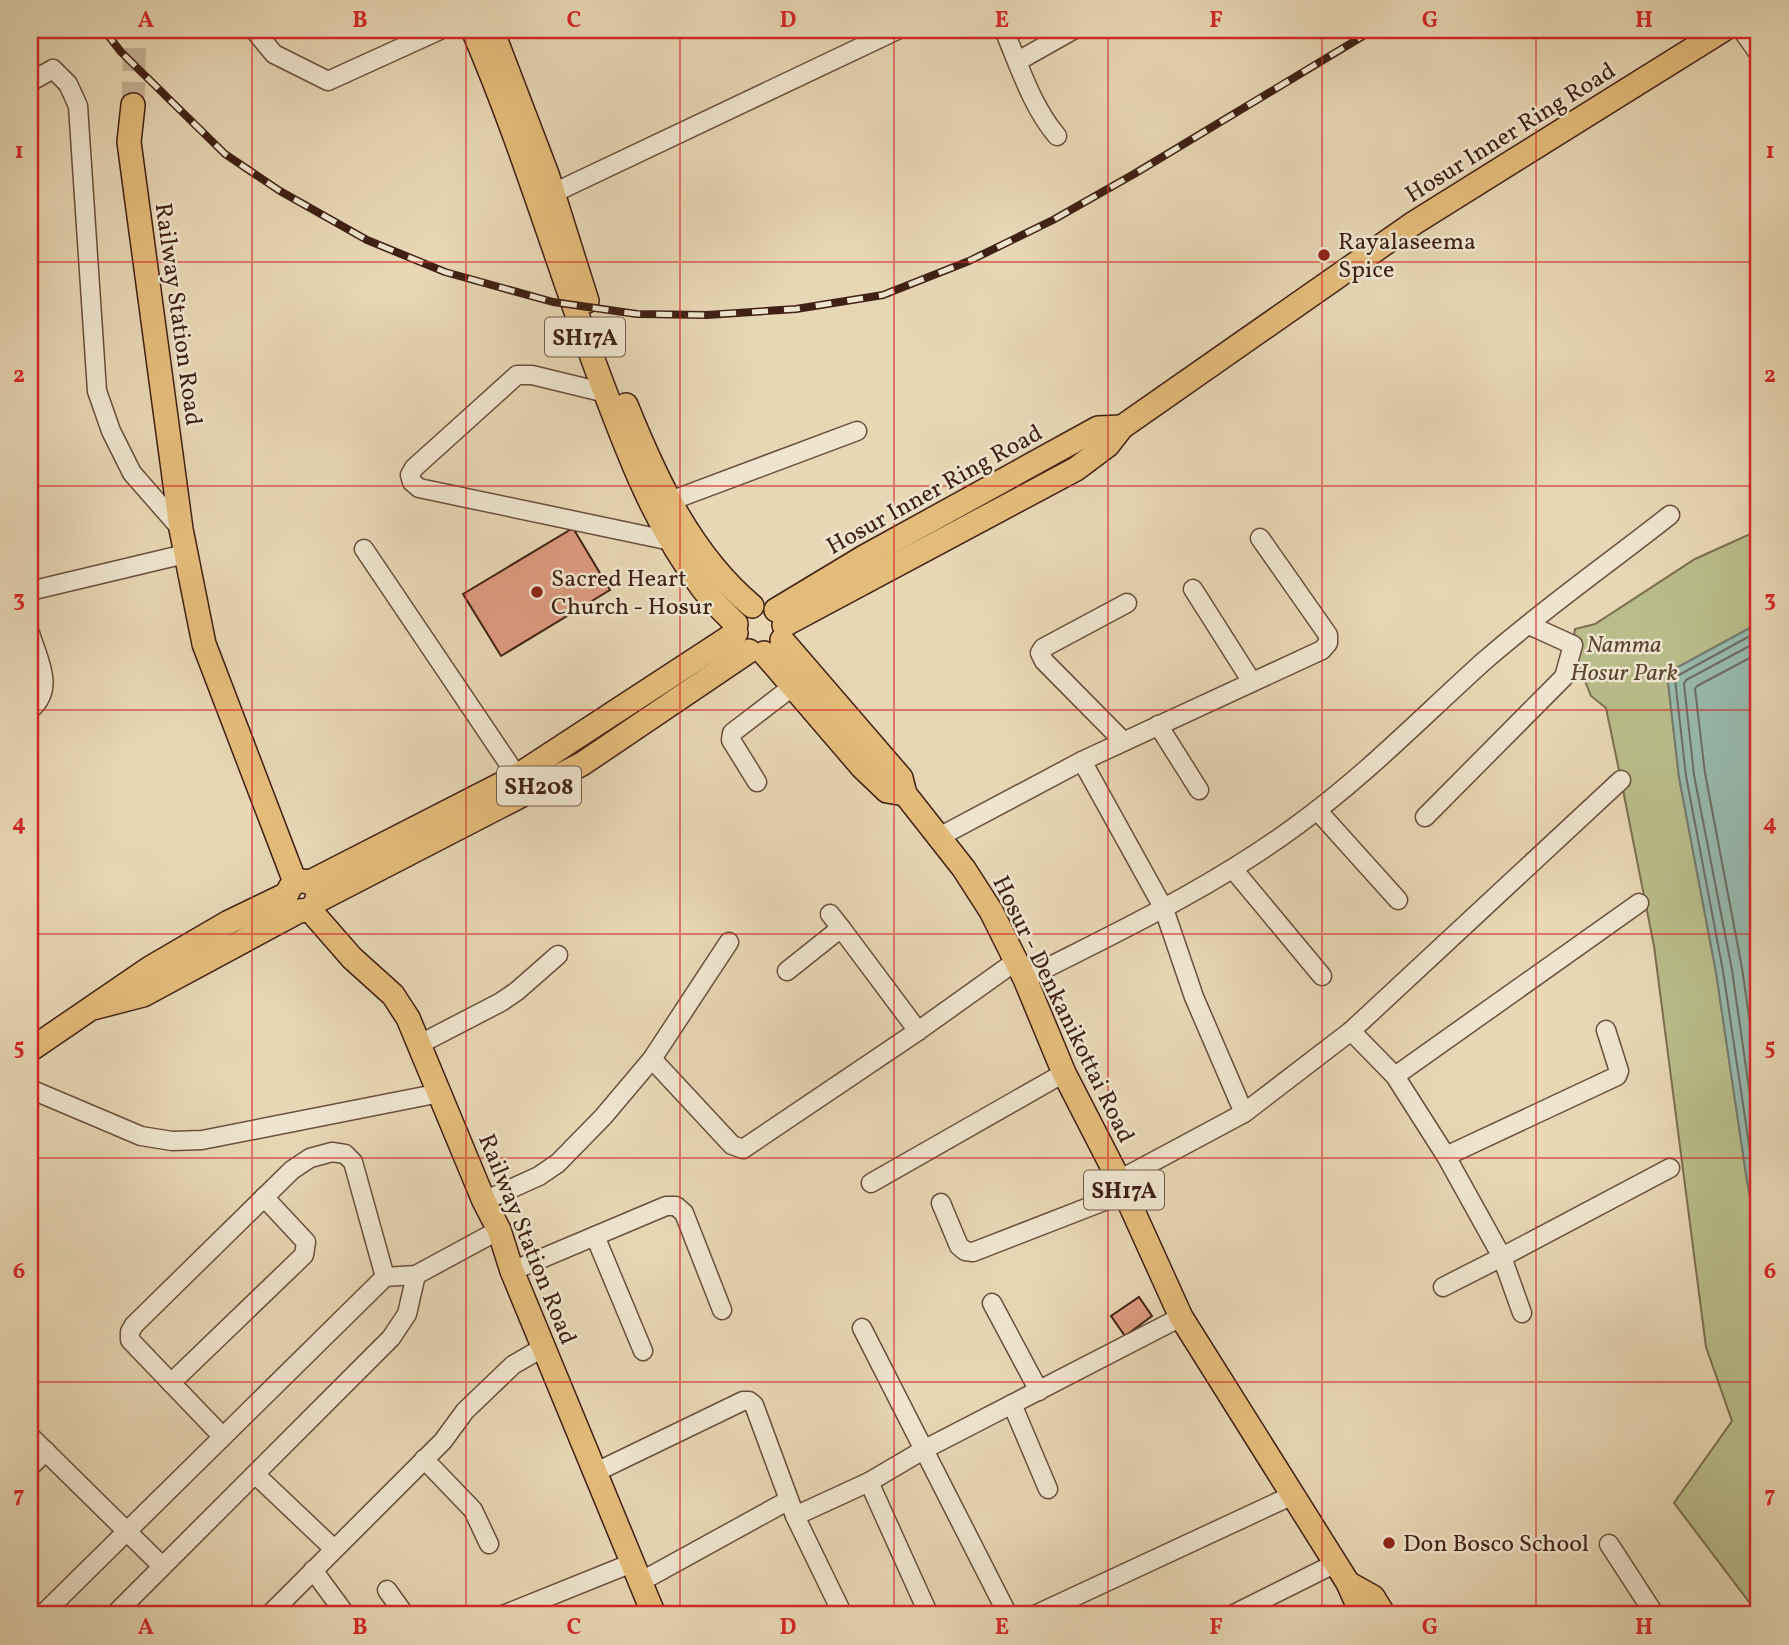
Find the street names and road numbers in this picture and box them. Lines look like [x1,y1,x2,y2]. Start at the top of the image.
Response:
street label: Hosur Inner Ring Road [1399,55,1623,212]
street label: Railway Station Road [145,201,209,428]
road number: SH17A [545,318,625,356]
street label: Hosur Inner Ring Road [821,417,1049,564]
road number: SH208 [497,766,581,806]
street label: Hosur - Denkanikottai Road [983,871,1142,1149]
street label: Railway Station Road [468,1129,584,1350]
road number: SH17A [1084,1170,1164,1210]

